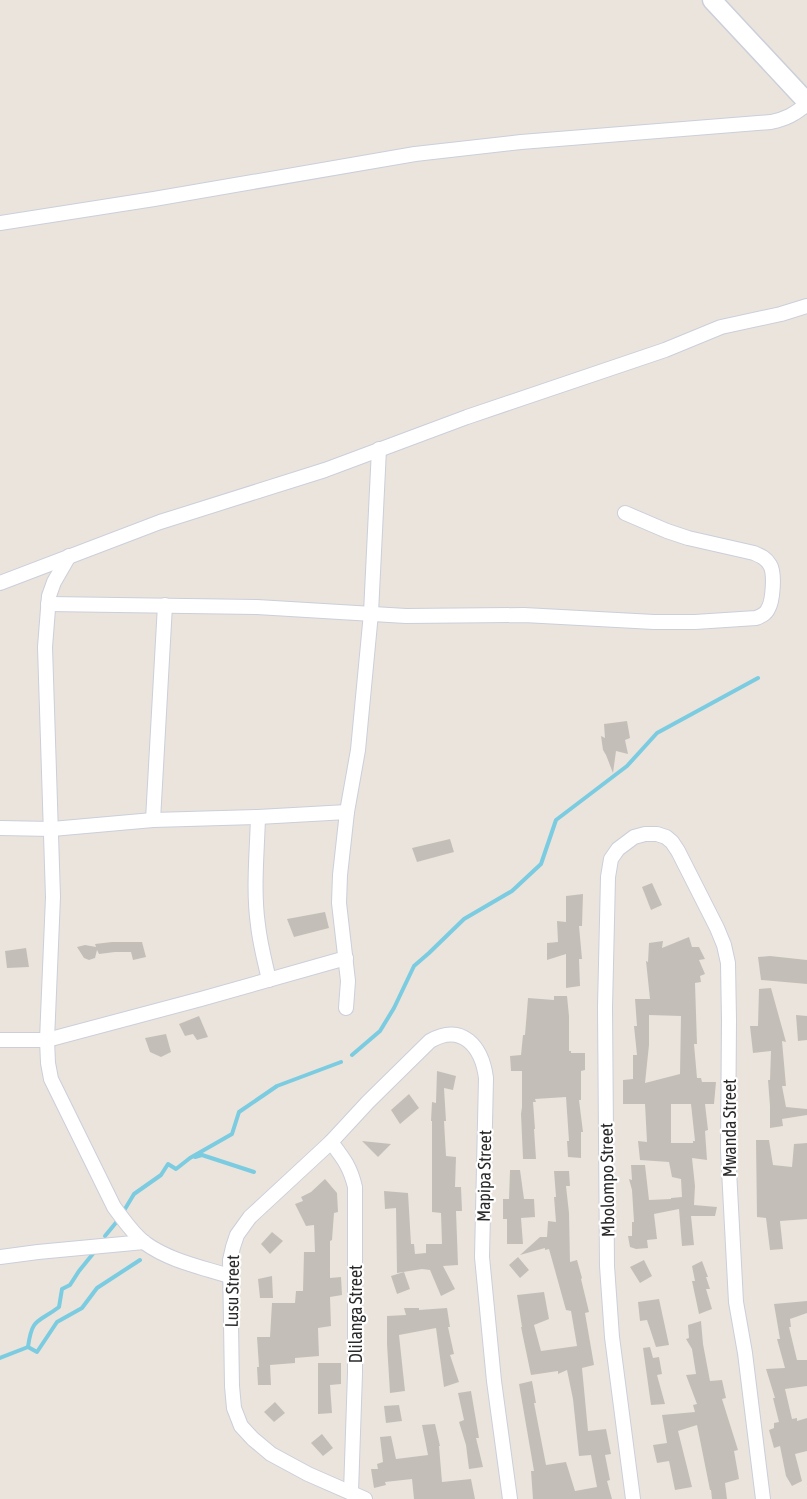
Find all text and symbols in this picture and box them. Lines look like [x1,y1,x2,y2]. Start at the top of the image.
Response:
street label: Mwanda Street [719,1079,740,1177]
street label: Mbolompo Street [596,1123,618,1237]
street label: Mapipa Street [473,1130,495,1222]
street label: Lusu Street [221,1254,243,1328]
street label: Dlilanga Street [345,1265,366,1363]

